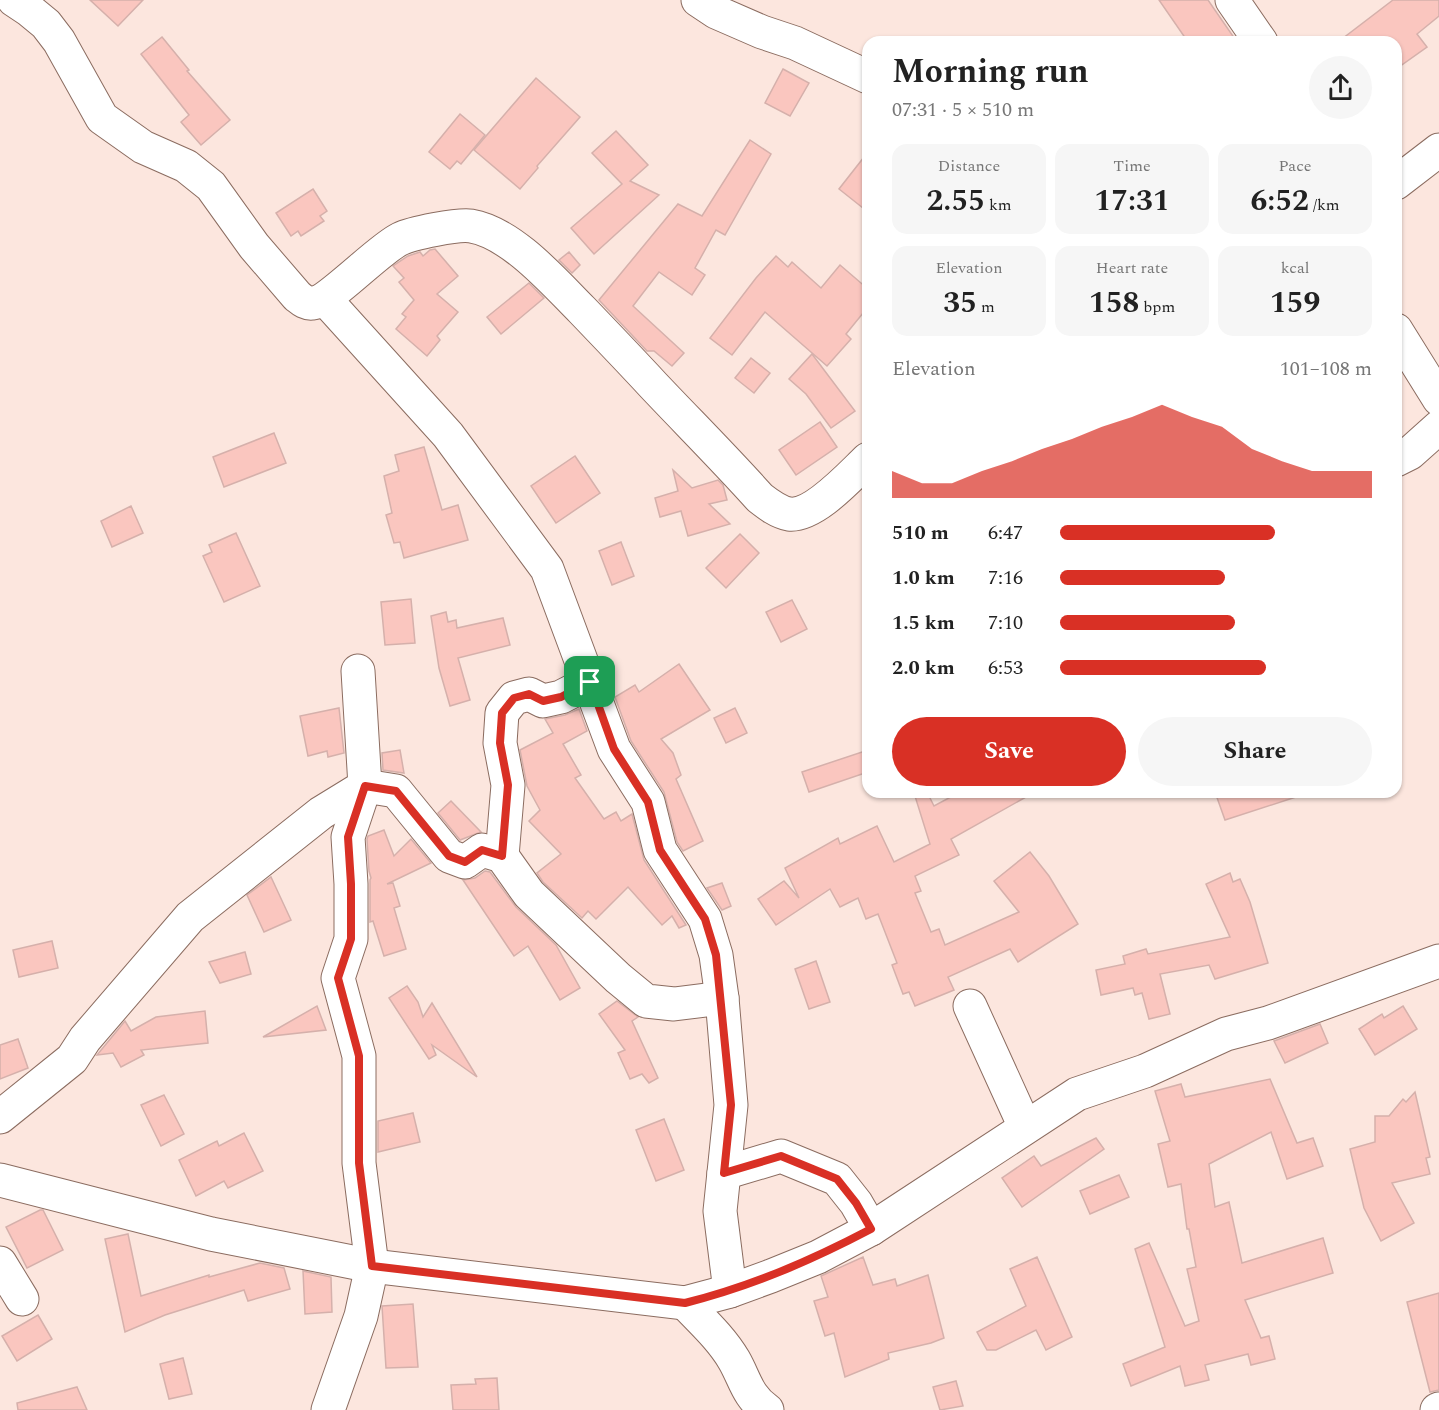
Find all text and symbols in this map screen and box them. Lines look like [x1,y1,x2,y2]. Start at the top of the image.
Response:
text: Morning run [892,47,1089,97]
button: share [1309,56,1372,119]
text: 07:31 · 5 × 510 m [892,95,1034,125]
text: Distance [938,154,1000,178]
text: Time [1113,154,1151,178]
text: Pace [1278,154,1312,178]
text: 2.55 [926,178,985,224]
text: 17:31 [1094,178,1170,224]
text: 6:52 [1250,178,1309,224]
text: km [985,193,1012,217]
text: /km [1309,193,1340,217]
text: Elevation [935,256,1003,280]
text: Heart rate [1096,256,1168,280]
text: kcal [1281,256,1309,280]
text: 35 [943,280,977,326]
text: 158 [1089,280,1139,326]
text: 159 [1270,280,1320,326]
text: m [977,295,995,319]
text: bpm [1139,295,1175,319]
text: Elevation [892,354,976,384]
text: 101–108 m [1280,354,1372,384]
text: 510 m [892,518,949,548]
text: 6:47 [988,518,1023,548]
text: 1.0 km [892,563,955,593]
text: 7:16 [988,563,1023,593]
text: 1.5 km [892,608,955,638]
text: 7:10 [988,608,1023,638]
text: 2.0 km [892,653,955,683]
text: 6:53 [988,653,1023,683]
pin [564,656,615,707]
icon: arrive [573,665,606,698]
button: Save [892,717,1126,786]
button: Share [1138,717,1372,786]

